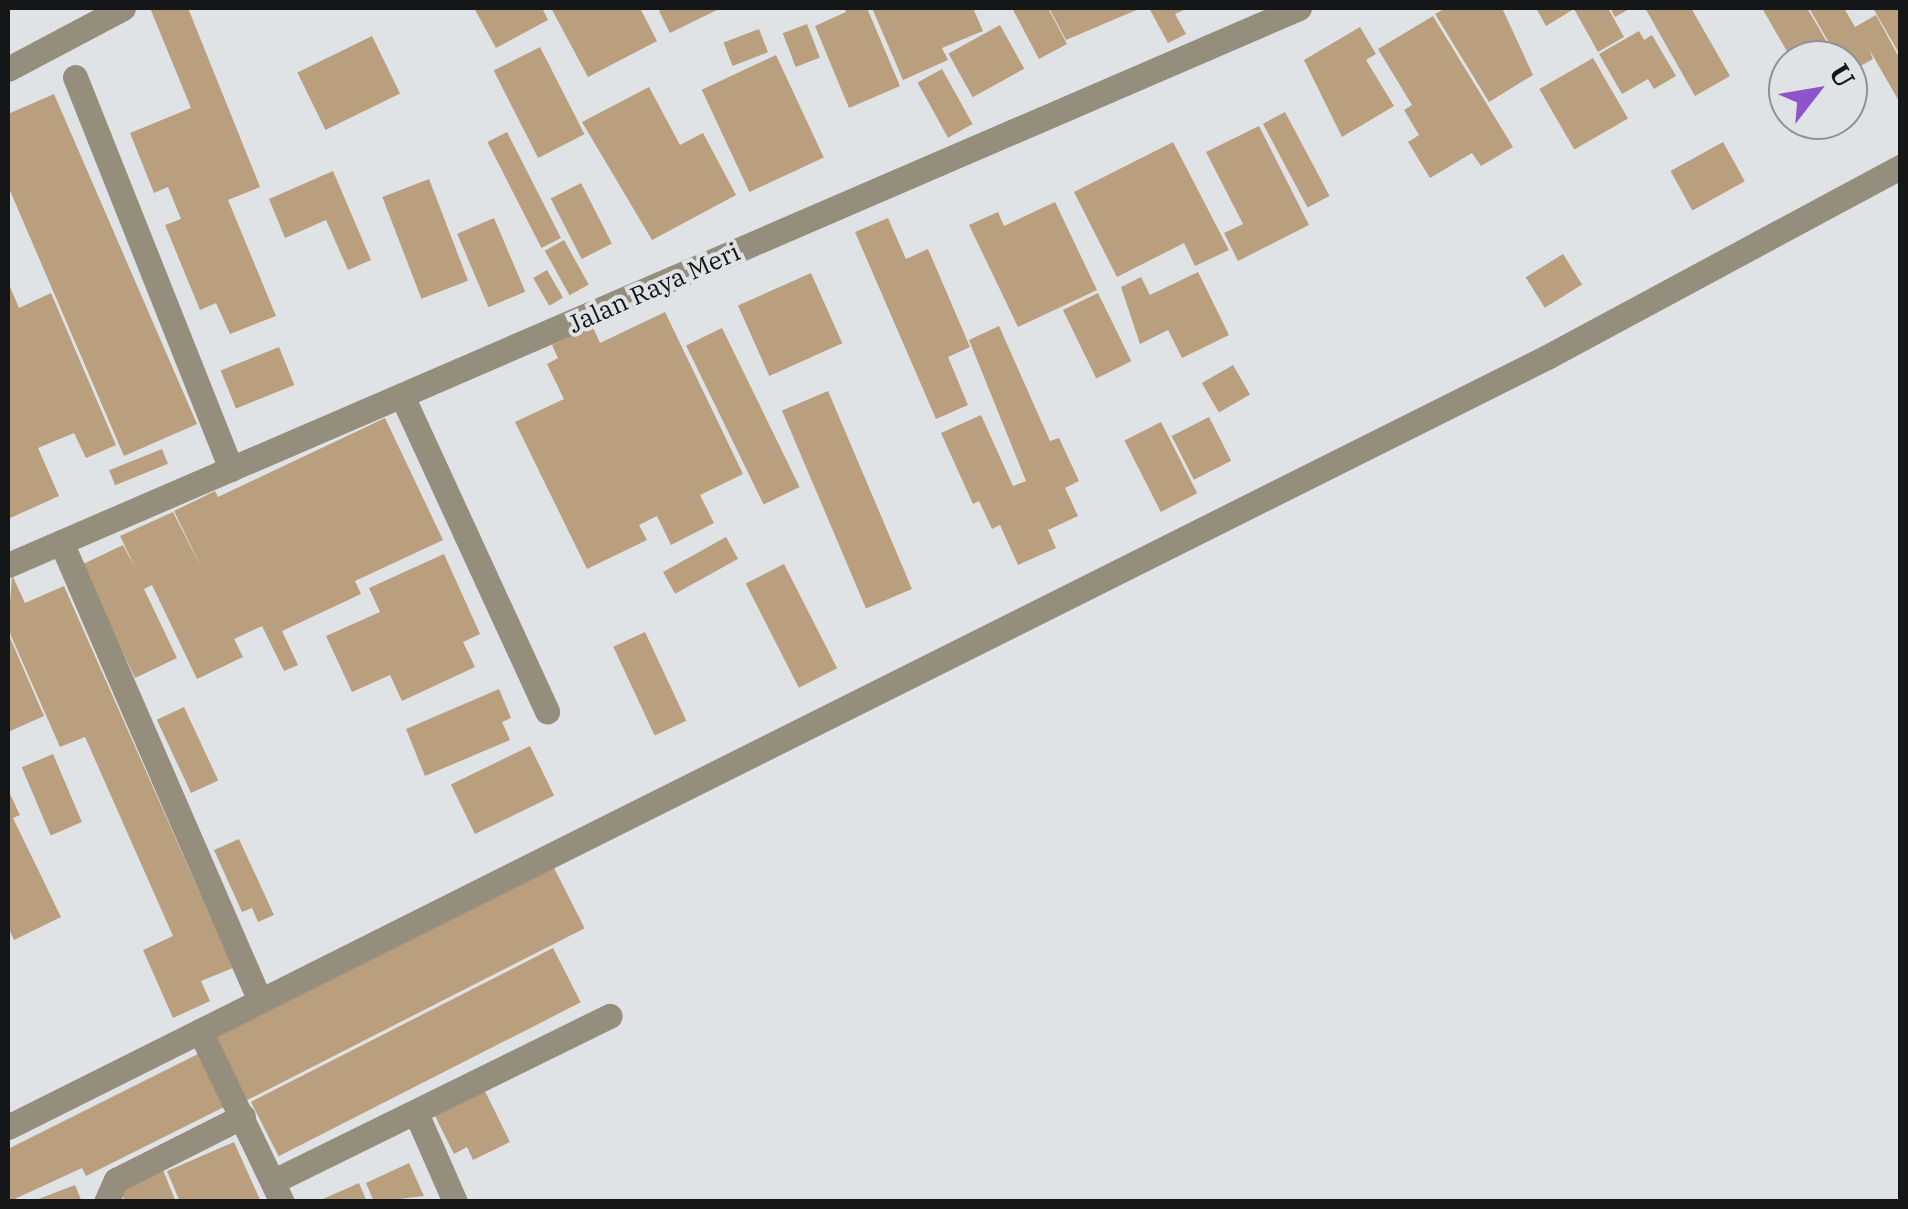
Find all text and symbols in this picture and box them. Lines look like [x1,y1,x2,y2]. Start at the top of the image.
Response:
north arrow [1768,40,1868,140]
text: U [1821,57,1864,94]
street label: Jalan Raya Meri [564,237,744,339]

